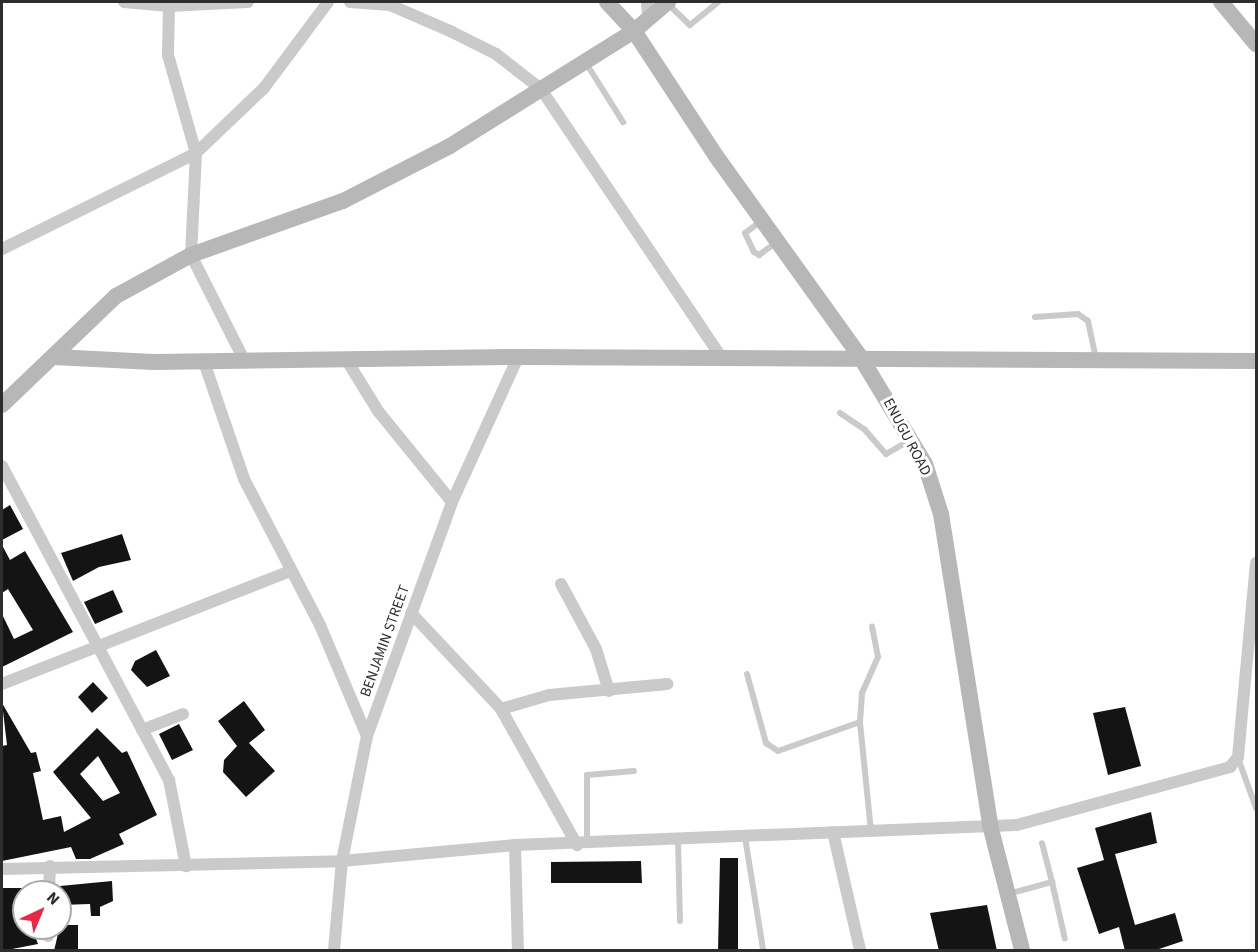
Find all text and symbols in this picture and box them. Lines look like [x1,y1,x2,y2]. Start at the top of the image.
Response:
street label: ENUGU ROAD [879,395,935,479]
street label: BENJAMIN STREET [356,583,414,699]
north arrow [12,880,72,940]
text: N [42,887,65,910]

